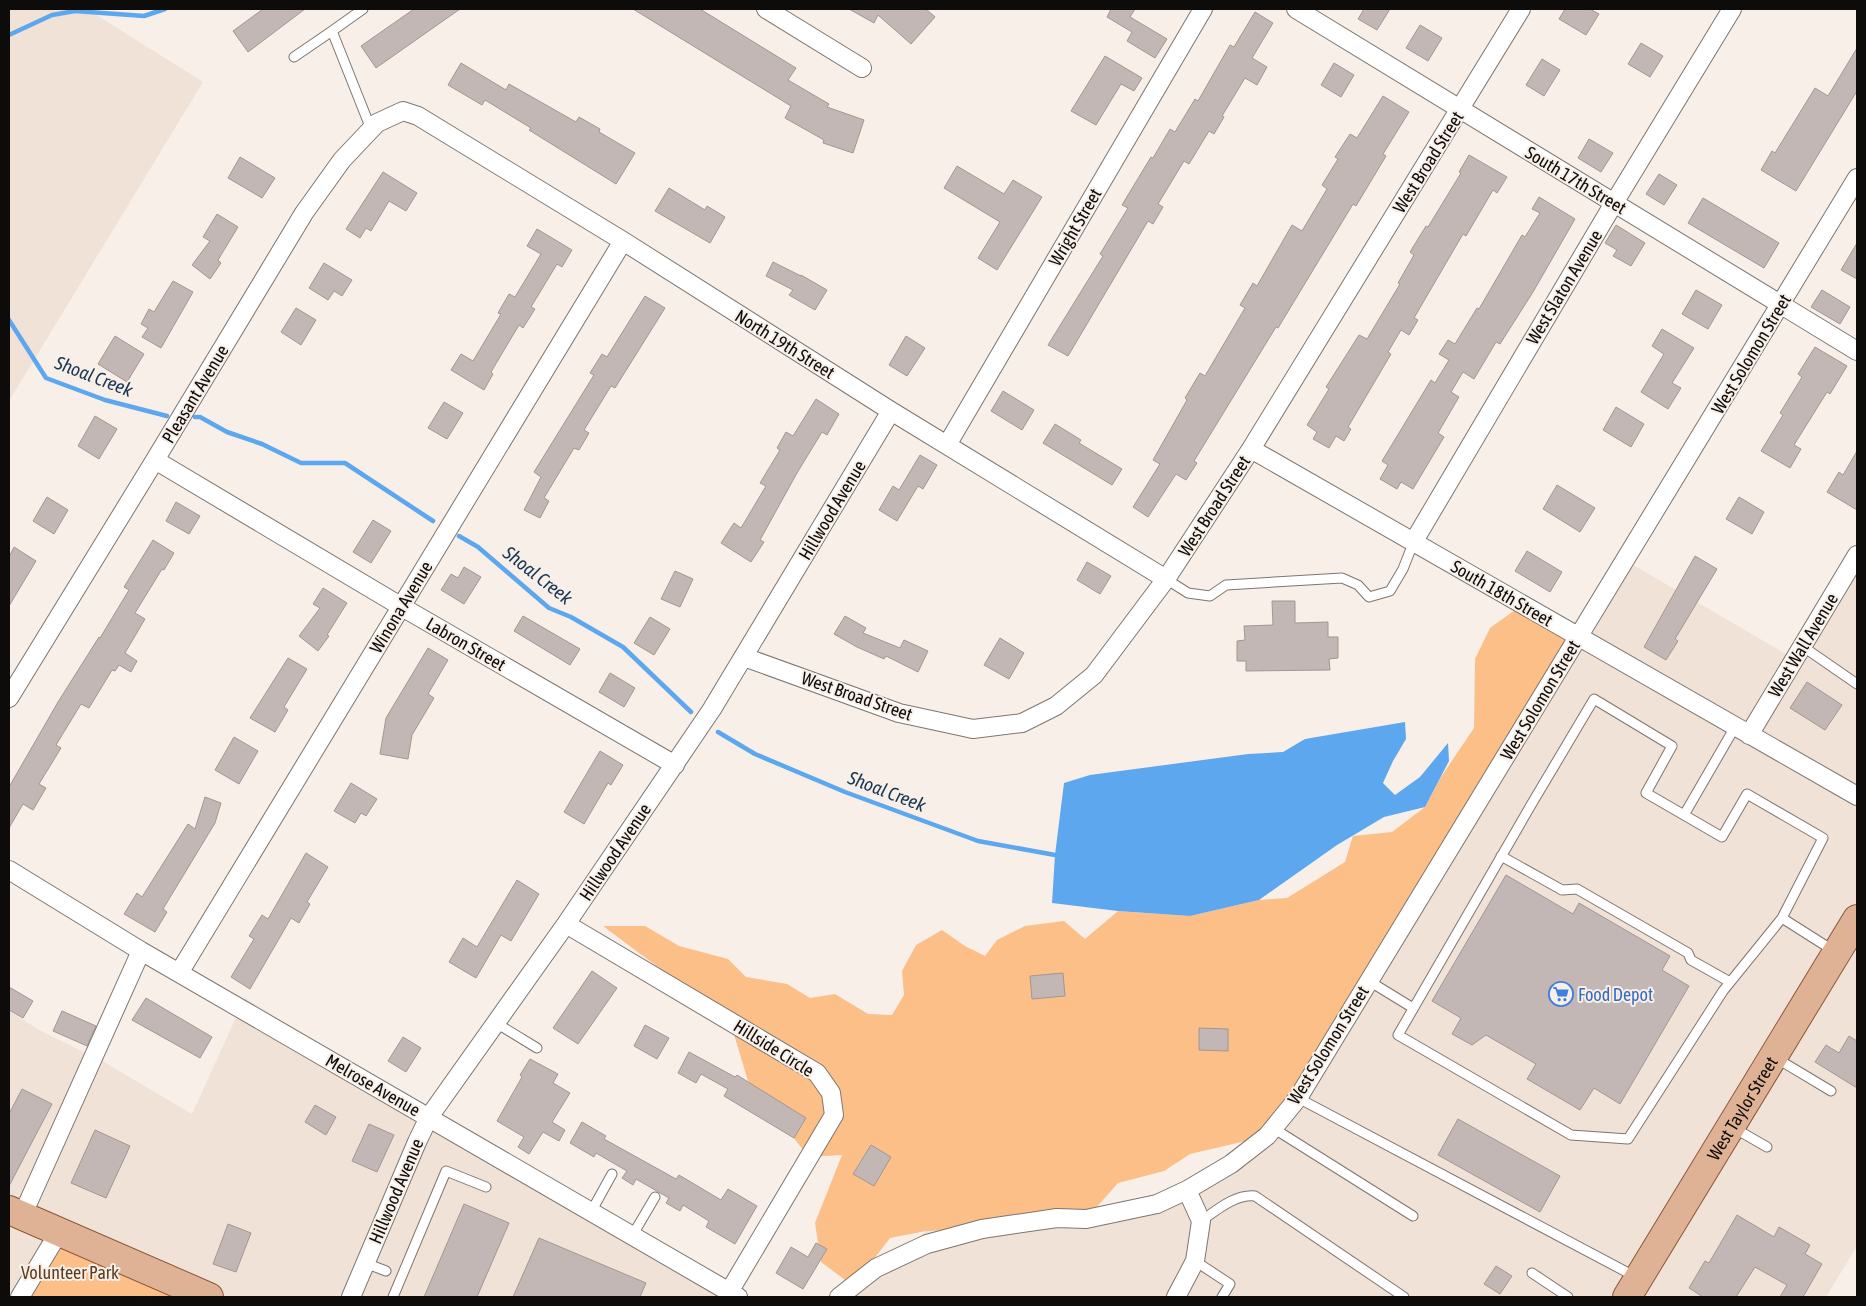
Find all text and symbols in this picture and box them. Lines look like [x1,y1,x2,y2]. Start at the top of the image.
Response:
street label: West Broad Street [1388,107,1468,217]
street label: South 17th Street [1522,142,1630,218]
street label: Wright Street [1044,184,1106,270]
street label: West Slaton Avenue [1522,226,1606,348]
street label: West Solomon Street [1707,290,1795,418]
street label: North 19th Street [731,305,839,383]
street label: Pleasant Avenue [157,341,233,447]
water label: Shoal Creek [51,351,137,401]
street label: West Broad Street [1174,452,1254,560]
street label: Hillwood Avenue [794,456,870,564]
water label: Shoal Creek [498,541,577,609]
street label: South 18th Street [1447,555,1557,631]
street label: Winona Avenue [365,557,437,657]
street label: West Wall Avenue [1764,589,1842,701]
street label: Labron Street [423,613,509,675]
street label: West Solomon Street [1496,636,1584,764]
street label: West Broad Street [799,667,915,725]
water label: Shoal Creek [844,766,930,816]
street label: Hillwood Avenue [575,800,655,904]
supermarket icon: Food Depot [1548,981,1574,1007]
street label: West Solomon Street [1283,982,1373,1108]
place label: Food Depot [1578,984,1653,1005]
street label: Hillside Circle [730,1015,818,1081]
street label: Melrose Avenue [322,1050,424,1120]
street label: West Taylor Street [1702,1053,1781,1164]
street label: Hillwood Avenue [364,1135,428,1247]
park label: Volunteer Park [21,1262,119,1283]

